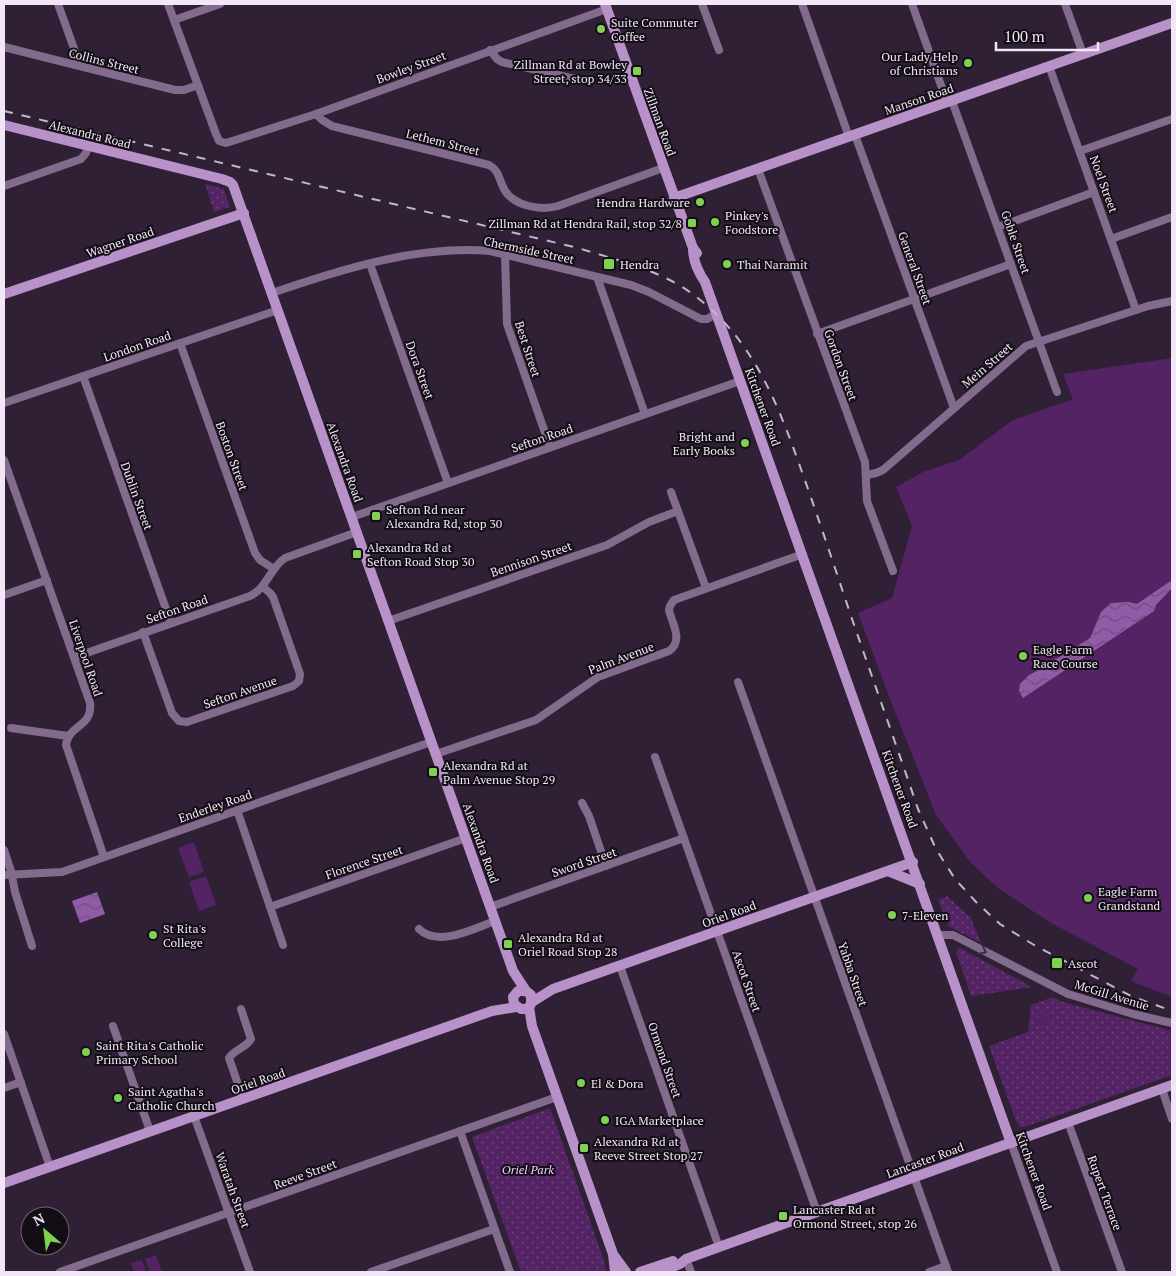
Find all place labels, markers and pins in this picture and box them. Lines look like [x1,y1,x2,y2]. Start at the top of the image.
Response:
place label: Suite Commuter Coffee [611,15,699,44]
marker: Suite Commuter Coffee [595,23,607,35]
place label: Our Lady Help of Christians [881,49,958,78]
place label: Zillman Rd at Bowley Street, stop 34/33 [514,57,628,86]
marker: Our Lady Help of Christians [962,57,974,69]
marker: Zillman Rd at Bowley Street, stop 34/33 [631,65,643,77]
place label: Hendra Hardware [596,195,690,210]
marker: Hendra Hardware [694,196,706,208]
place label: Pinkey's Foodstore [725,208,778,237]
place label: Zillman Rd at Hendra Rail, stop 32/8 [489,216,682,231]
marker: Pinkey's Foodstore [709,216,721,228]
marker: Zillman Rd at Hendra Rail, stop 32/8 [686,217,698,229]
marker: Hendra [602,257,616,271]
place label: Hendra [620,257,659,272]
place label: Thai Naramit [737,257,809,272]
marker: Thai Naramit [721,258,733,270]
place label: Bright and Early Books [673,429,735,458]
marker: Bright and Early Books [739,437,751,449]
place label: Sefton Rd near Alexandra Rd, stop 30 [386,502,502,531]
marker: Sefton Rd near Alexandra Rd, stop 30 [370,510,382,522]
place label: Alexandra Rd at Sefton Road Stop 30 [367,540,474,569]
marker: Alexandra Rd at Sefton Road Stop 30 [351,548,363,560]
place label: Eagle Farm Race Course [1033,642,1098,671]
marker: Eagle Farm Race Course [1017,650,1029,662]
place label: Alexandra Rd at Palm Avenue Stop 29 [443,758,555,787]
marker: Alexandra Rd at Palm Avenue Stop 29 [427,766,439,778]
place label: Eagle Farm Grandstand [1098,884,1161,913]
marker: Eagle Farm Grandstand [1082,892,1094,904]
place label: 7-Eleven [902,908,948,923]
marker: 7-Eleven [886,909,898,921]
place label: St Rita's College [163,921,206,950]
marker: St Rita's College [147,929,159,941]
place label: Alexandra Rd at Oriel Road Stop 28 [518,930,617,959]
marker: Alexandra Rd at Oriel Road Stop 28 [502,938,514,950]
marker: Ascot [1050,956,1064,970]
place label: Ascot [1068,956,1098,971]
place label: Saint Rita's Catholic Primary School [96,1038,204,1067]
marker: Saint Rita's Catholic Primary School [80,1046,92,1058]
place label: El & Dora [591,1076,644,1091]
marker: El & Dora [575,1077,587,1089]
place label: Saint Agatha's Catholic Church [128,1084,215,1113]
marker: Saint Agatha's Catholic Church [112,1092,124,1104]
place label: IGA Marketplace [615,1113,704,1128]
marker: IGA Marketplace [599,1114,611,1126]
place label: Alexandra Rd at Reeve Street Stop 27 [594,1134,703,1163]
marker: Alexandra Rd at Reeve Street Stop 27 [578,1142,590,1154]
place label: Lancaster Rd at Ormond Street, stop 26 [793,1202,917,1231]
marker: Lancaster Rd at Ormond Street, stop 26 [777,1210,789,1222]

